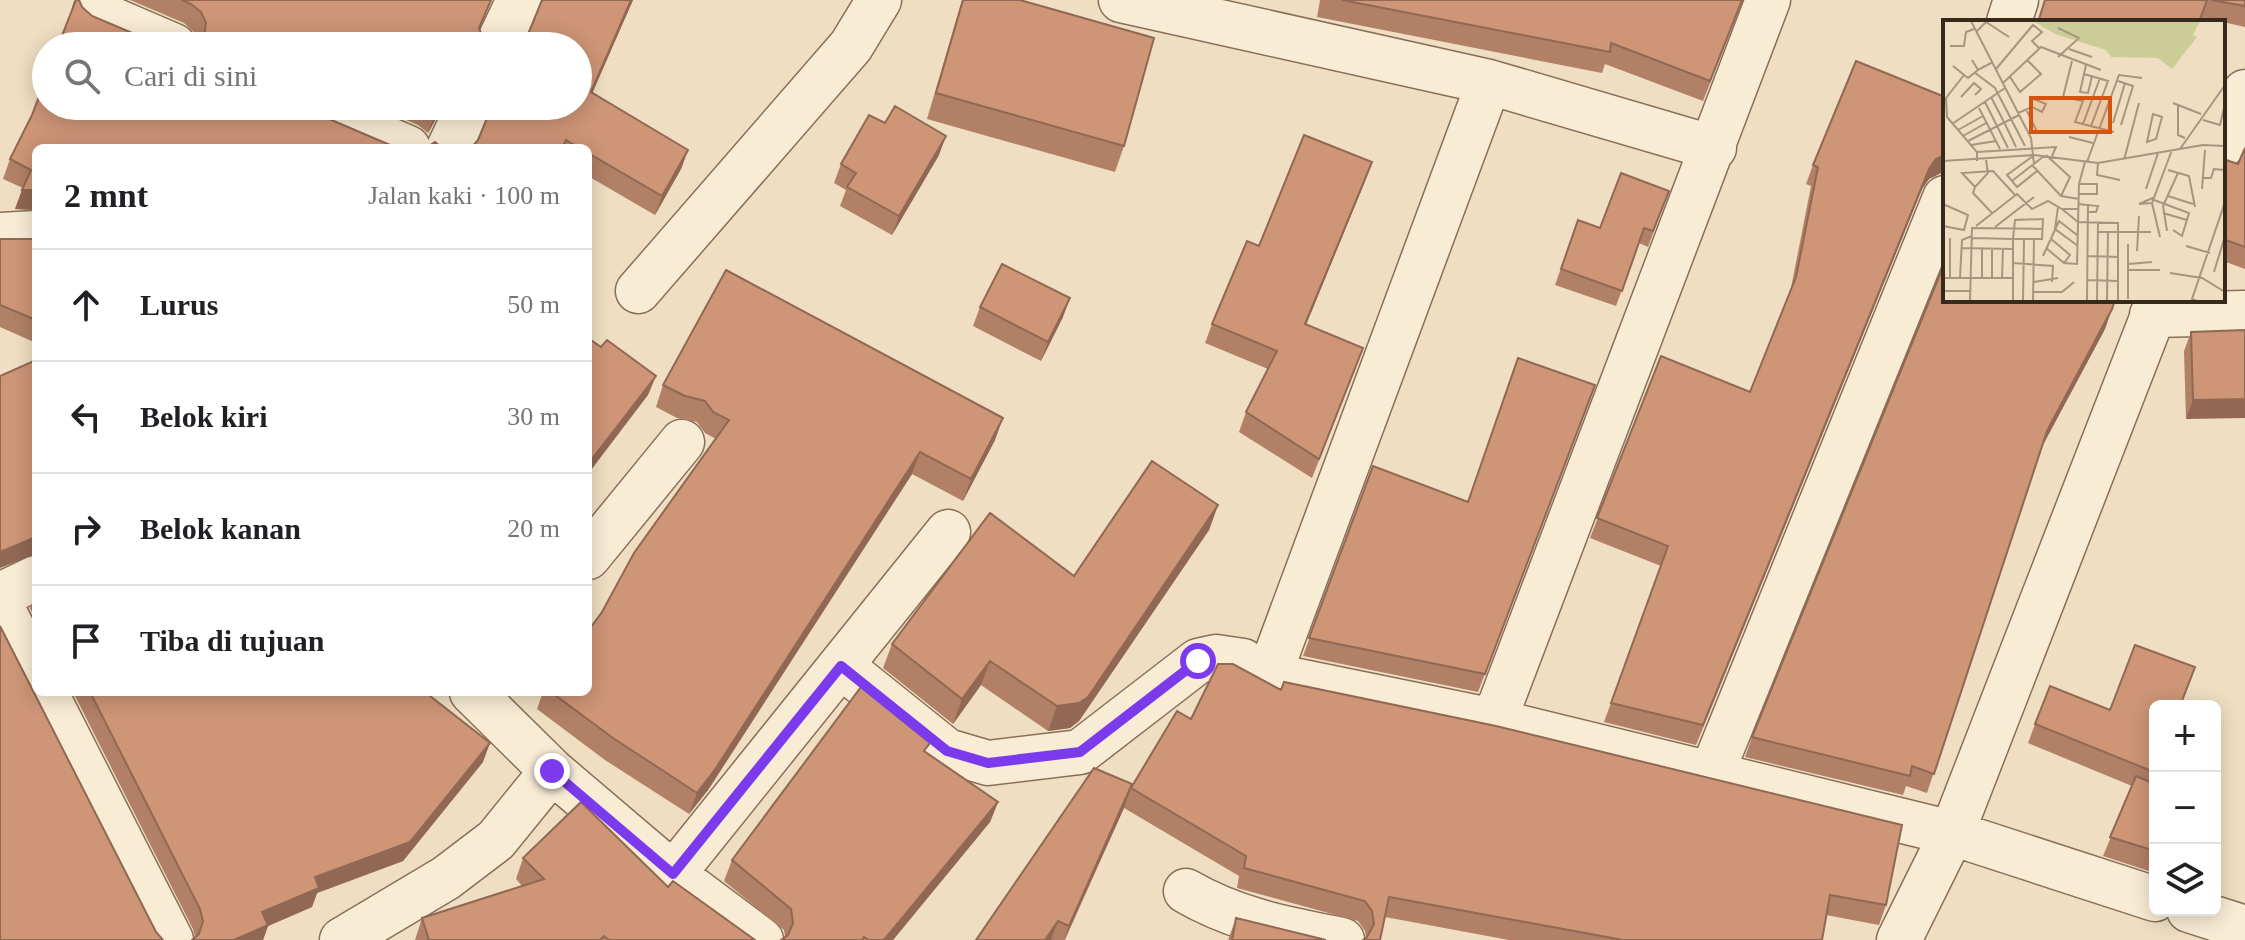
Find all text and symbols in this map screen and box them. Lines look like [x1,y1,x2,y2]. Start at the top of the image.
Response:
inset map [1943,20,2225,302]
search box [32,32,592,120]
icon: search [60,54,104,98]
text: Cari di sini [124,59,257,92]
text: 2 mnt [64,177,148,214]
text: Jalan kaki · 100 m [368,181,560,210]
icon: ahead [64,283,108,327]
text: Lurus [140,288,218,321]
text: 50 m [507,290,560,319]
icon: left [64,395,108,439]
text: Belok kiri [140,400,268,433]
text: 30 m [507,402,560,431]
icon: right [64,507,108,551]
text: Belok kanan [140,512,301,545]
text: 20 m [507,514,560,543]
icon: arrive [64,619,108,663]
text: Tiba di tujuan [140,624,325,657]
route start [1180,643,1216,679]
map controls [2149,700,2221,916]
button: + [2149,700,2221,772]
route end [534,753,570,789]
button: − [2149,772,2221,844]
button: layers [2149,844,2221,916]

